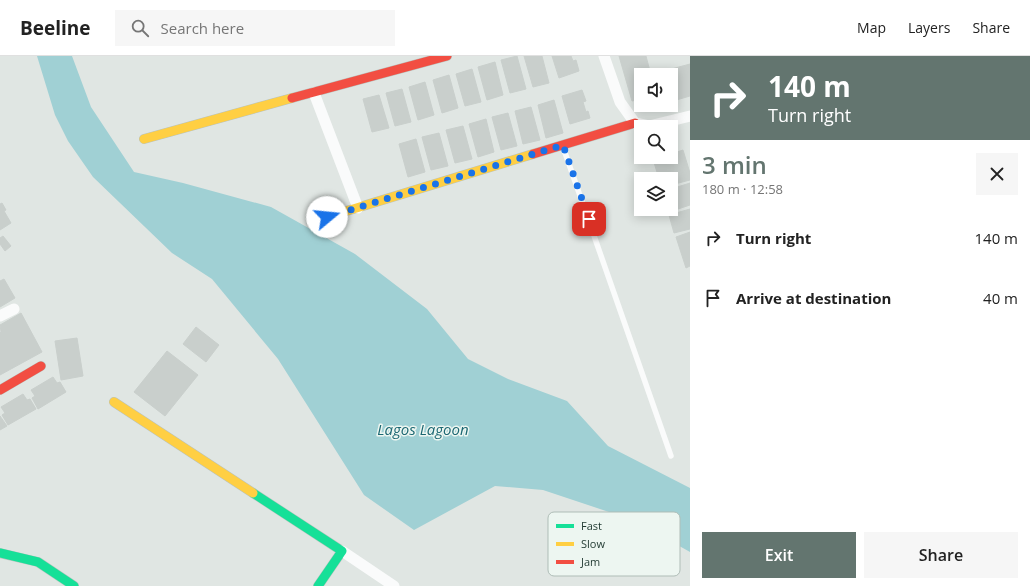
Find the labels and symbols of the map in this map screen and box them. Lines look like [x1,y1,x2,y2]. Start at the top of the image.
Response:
position arrow [306,196,348,238]
pin [572,202,606,236]
water label: Lagos Lagoon [377,419,469,439]
legend [548,512,680,576]
text: Fast [581,518,602,533]
text: Slow [581,536,605,551]
text: Jam [580,554,600,569]

